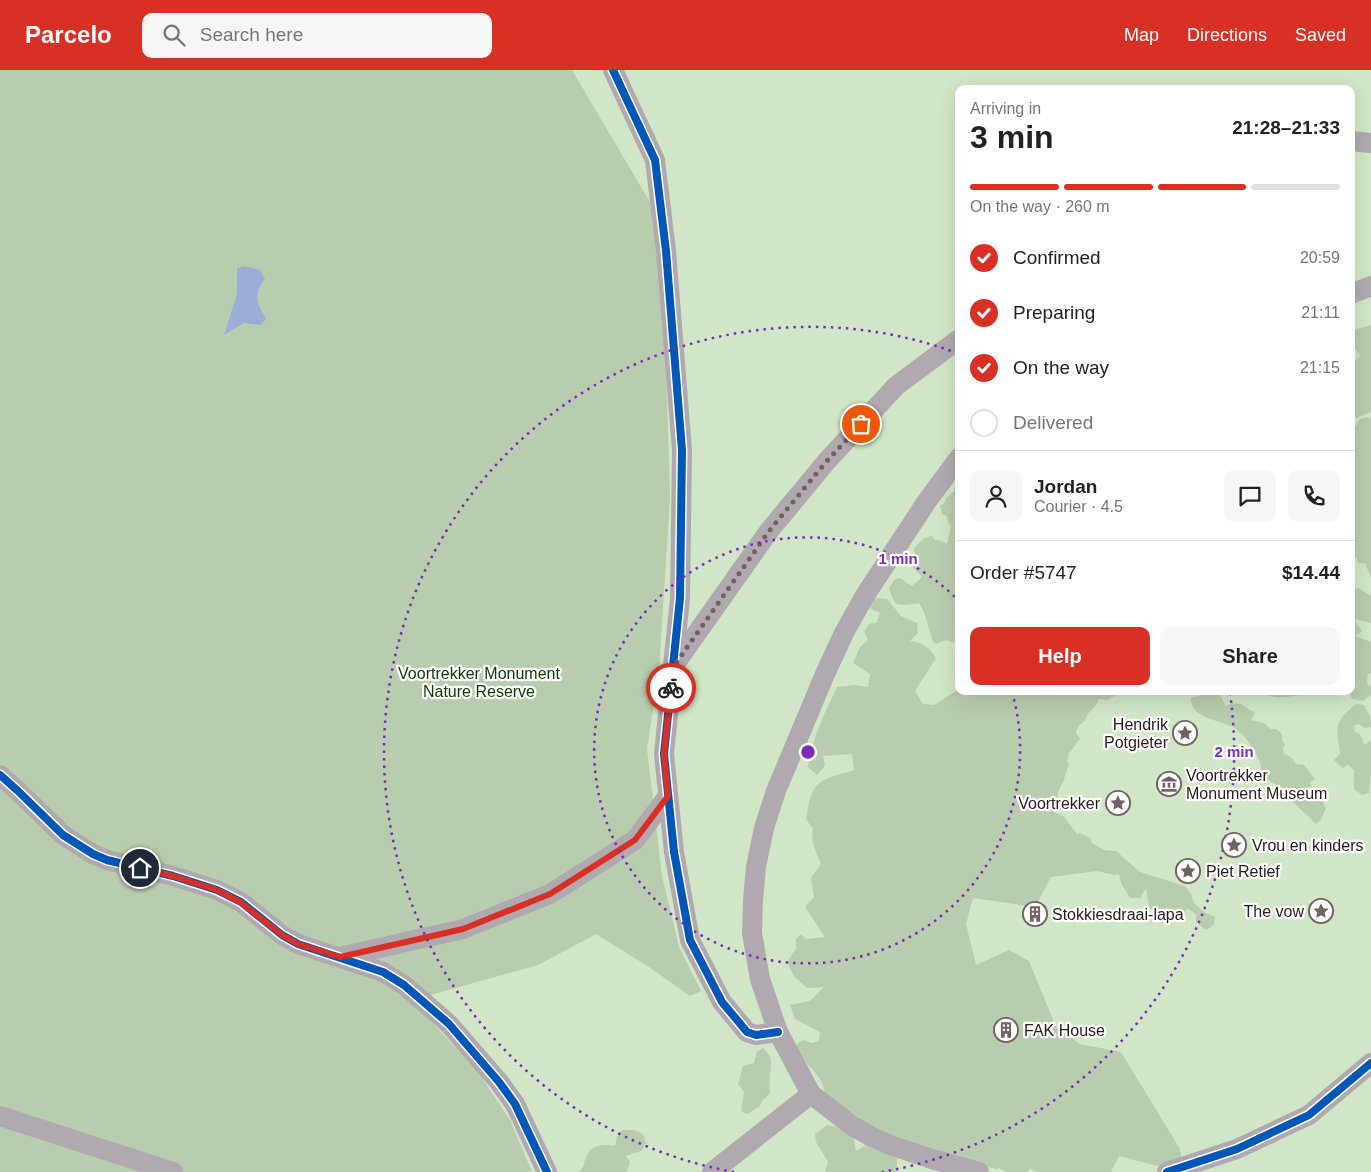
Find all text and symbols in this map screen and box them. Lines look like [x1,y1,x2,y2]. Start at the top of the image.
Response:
search box [142,13,492,58]
text: Parcelo [25,21,112,48]
icon: search [160,21,188,49]
text: Search here [200,24,303,45]
text: Map [1124,25,1159,45]
text: Directions [1187,25,1267,45]
text: Saved [1295,25,1346,45]
text: Arriving in [970,100,1041,117]
text: 21:28–21:33 [1232,117,1340,138]
text: 3 min [970,119,1054,155]
text: On the way · 260 m [970,198,1110,215]
icon: check [970,244,998,272]
text: Confirmed [1013,247,1101,268]
text: 20:59 [1300,249,1340,266]
icon: check [970,299,998,327]
text: Preparing [1013,302,1095,323]
text: 21:11 [1301,304,1340,321]
icon: check [970,354,998,382]
text: On the way [1013,357,1109,378]
text: 21:15 [1300,359,1340,376]
pin [840,403,882,445]
icon: bag [847,410,875,438]
text: Delivered [1013,412,1093,433]
button: person [970,470,1022,522]
button: chat [1224,470,1276,522]
button: phone [1288,470,1340,522]
text: Jordan [1034,476,1097,497]
text: Courier · 4.5 [1034,498,1123,515]
text: 1 min [878,550,918,567]
text: Order #5747 [970,562,1077,583]
text: $14.44 [1282,562,1340,583]
button: Help [970,627,1150,685]
button: Share [1160,627,1340,685]
courier [646,663,696,713]
park label: Voortrekker Monument Nature Reserve [398,665,560,700]
icon: bike [657,674,685,702]
place label: Hendrik Potgieter [1104,716,1169,751]
place icon: Hendrik Potgieter [1172,720,1198,746]
centre of rings [799,743,817,761]
text: 2 min [1214,743,1254,760]
place label: Voortrekker Monument Museum [1186,767,1327,802]
museum icon: Voortrekker Monument Museum [1156,771,1182,797]
place icon: Voortrekker [1105,790,1131,816]
place label: Voortrekker [1018,795,1101,812]
place icon: Vrou en kinders [1221,832,1247,858]
place label: Vrou en kinders [1252,837,1363,854]
pin [119,847,161,889]
icon: home [126,854,154,882]
place icon: Piet Retief [1175,858,1201,884]
place label: Piet Retief [1206,863,1280,880]
place icon: The vow [1308,898,1334,924]
building icon: Stokkiesdraai-lapa [1022,901,1048,927]
place label: The vow [1244,903,1304,920]
place label: Stokkiesdraai-lapa [1052,906,1184,923]
building icon: FAK House [993,1017,1019,1043]
place label: FAK House [1024,1022,1105,1039]

